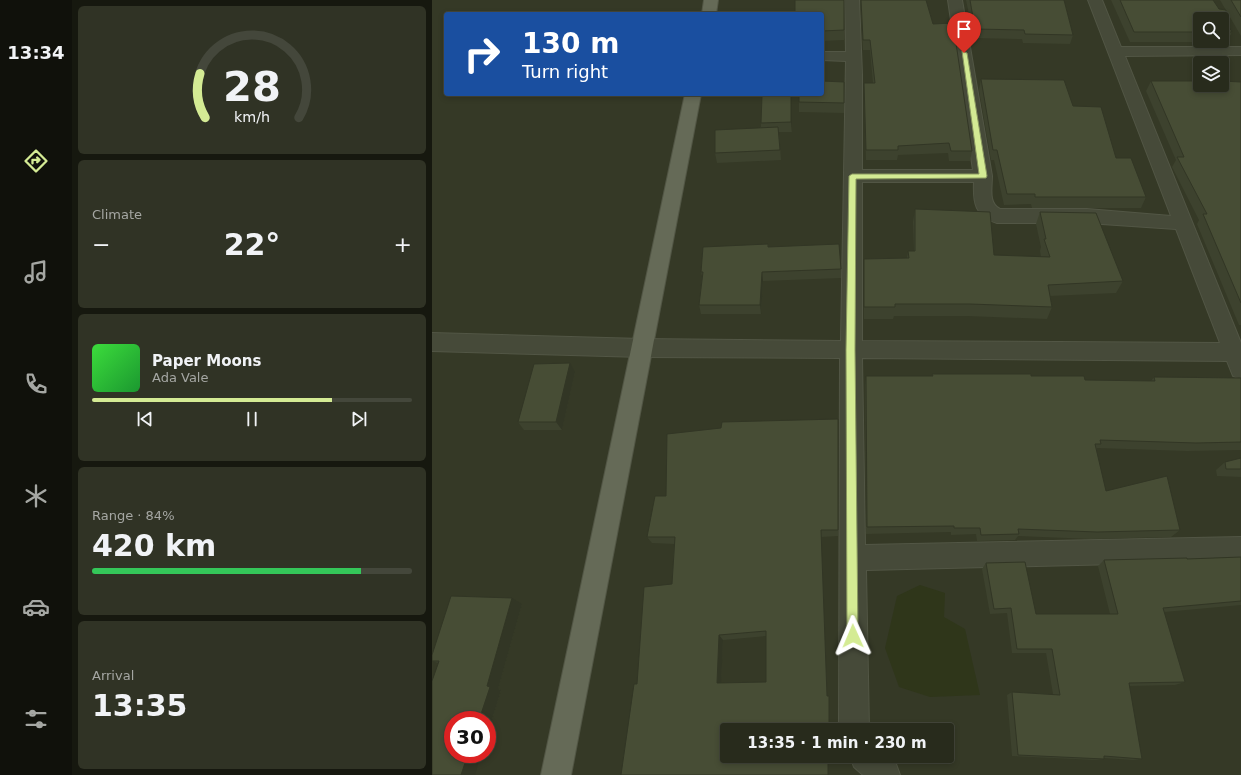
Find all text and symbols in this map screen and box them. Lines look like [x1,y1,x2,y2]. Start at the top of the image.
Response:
pin [947,12,981,53]
map controls [1193,12,1229,92]
button: search [1193,12,1229,48]
icon: arrive [953,18,975,40]
text: 130 m [522,27,619,60]
icon: right [456,28,508,80]
text: 13:34 [7,42,65,63]
button: layers [1193,56,1229,92]
text: Turn right [522,61,608,82]
text: 28 [223,62,281,111]
text: km/h [234,108,270,124]
icon: directions [22,147,50,175]
text: Climate [92,207,142,222]
text: 22° [224,227,280,262]
text: − [92,232,110,257]
text: + [394,232,412,257]
icon: music [22,258,50,286]
text: Paper Moons [152,352,261,370]
icon: phone [22,370,50,398]
text: Ada Vale [152,370,208,385]
icon: previous [134,408,156,430]
icon: pause [241,408,263,430]
icon: next [348,408,370,430]
icon: climate [22,482,50,510]
text: Range · 84% [92,508,175,523]
text: 420 km [92,528,216,563]
icon: car [22,593,50,621]
position arrow [832,615,874,657]
text: Arrival [92,668,134,683]
text: 13:35 [92,688,188,723]
icon: filters [22,705,50,733]
speed limit sign: 30 [444,711,496,763]
text: 13:35 · 1 min · 230 m [747,734,927,752]

